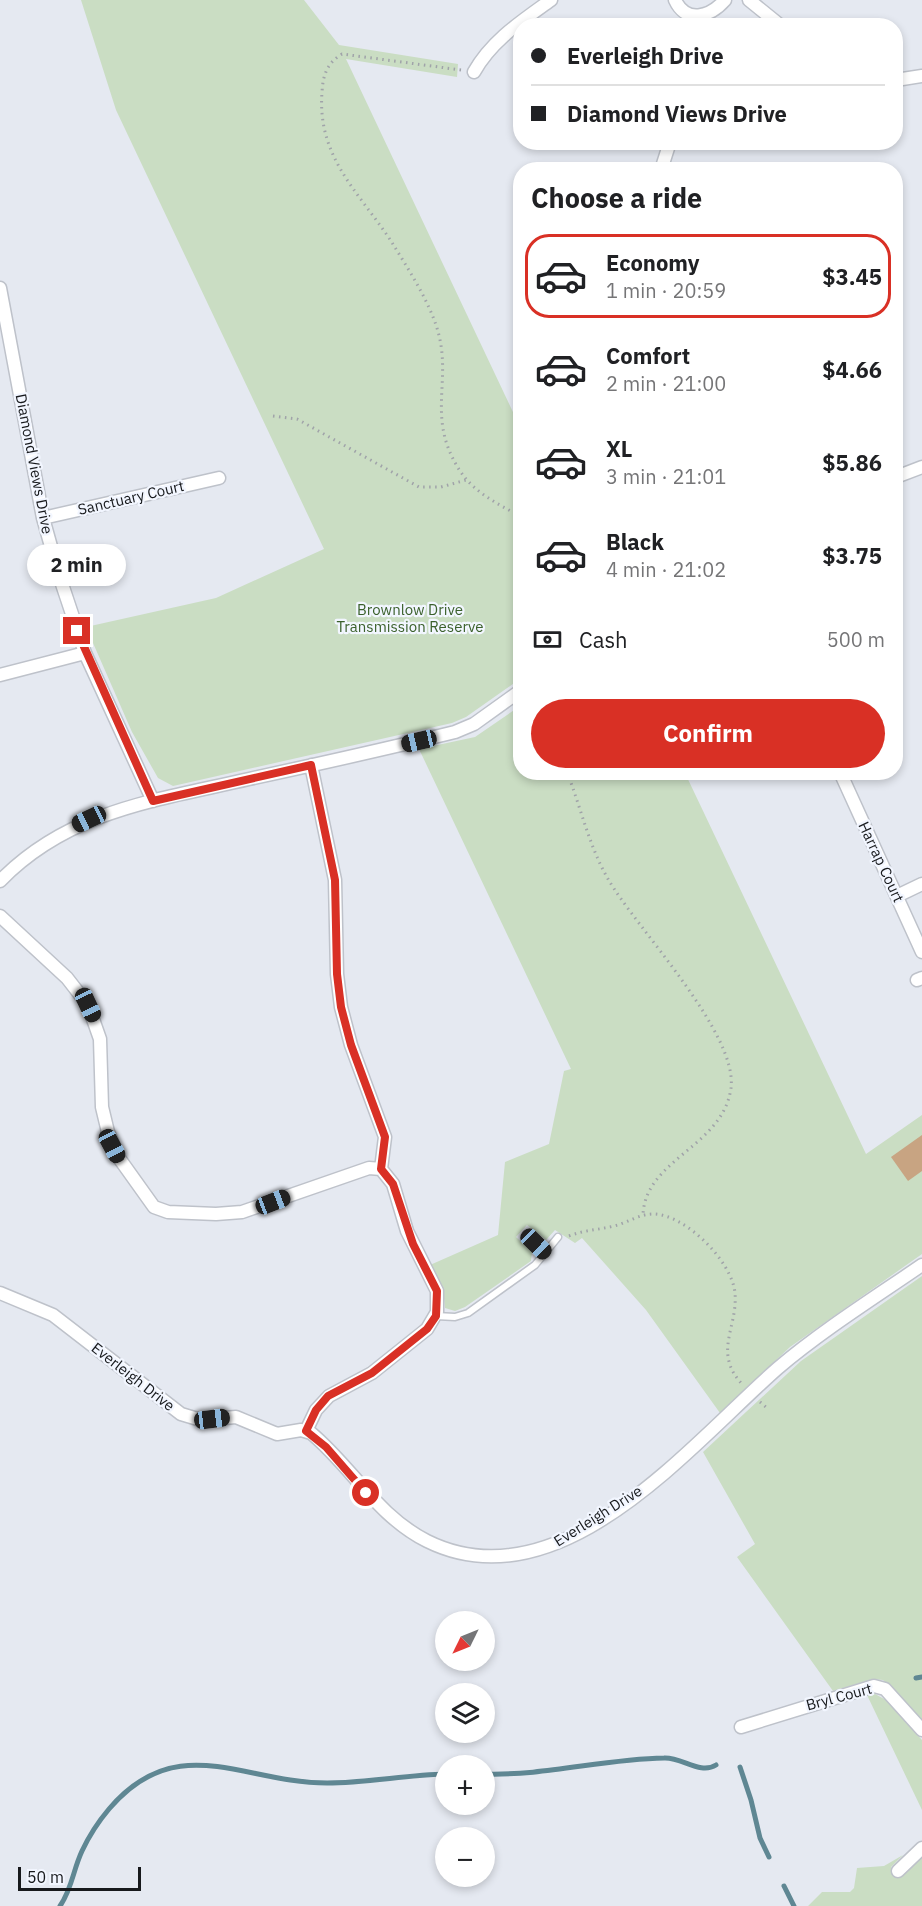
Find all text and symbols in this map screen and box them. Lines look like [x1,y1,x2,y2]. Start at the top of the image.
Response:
text: Everleigh Drive [567,41,724,70]
text: Diamond Views Drive [567,99,787,128]
text: Choose a ride [531,180,702,215]
text: Economy [606,248,700,277]
icon: car [534,249,588,303]
text: $3.45 [822,262,882,291]
text: 1 min · 20:59 [606,277,726,304]
text: Comfort [606,341,690,370]
icon: car [534,342,588,396]
text: $4.66 [822,355,882,384]
text: 2 min · 21:00 [606,370,726,397]
street label: Diamond Views Drive [12,392,57,536]
text: XL [606,434,632,463]
icon: car [534,435,588,489]
text: $5.86 [822,448,882,477]
text: 3 min · 21:01 [606,463,726,490]
street label: Sanctuary Court [76,476,186,519]
text: Black [606,527,664,556]
icon: car [534,528,588,582]
text: $3.75 [822,541,882,570]
callout: 2 min [28,544,127,586]
text: 2 min [50,551,103,578]
text: 4 min · 21:02 [606,556,726,583]
park label: Brownlow Drive Transmission Reserve [336,600,484,636]
route end [63,617,90,644]
icon: cash [531,623,564,656]
text: Cash [579,625,628,654]
text: 500 m [827,626,885,653]
button: Confirm [531,699,885,768]
car [399,728,439,754]
car [69,803,109,835]
street label: Harrap Court [854,818,908,905]
car [72,985,104,1025]
car [96,1126,128,1166]
car [253,1187,293,1217]
car [517,1225,555,1263]
street label: Everleigh Drive [88,1338,179,1415]
car [193,1408,231,1430]
route start [352,1479,379,1506]
street label: Everleigh Drive [550,1481,645,1550]
north arrow [435,1611,495,1671]
map controls [435,1611,495,1887]
street label: Bryl Court [804,1679,874,1714]
button: layers [435,1683,495,1743]
button: + [435,1755,495,1815]
button: − [435,1827,495,1887]
scale bar [18,1864,141,1892]
text: 50 m [27,1867,64,1887]

